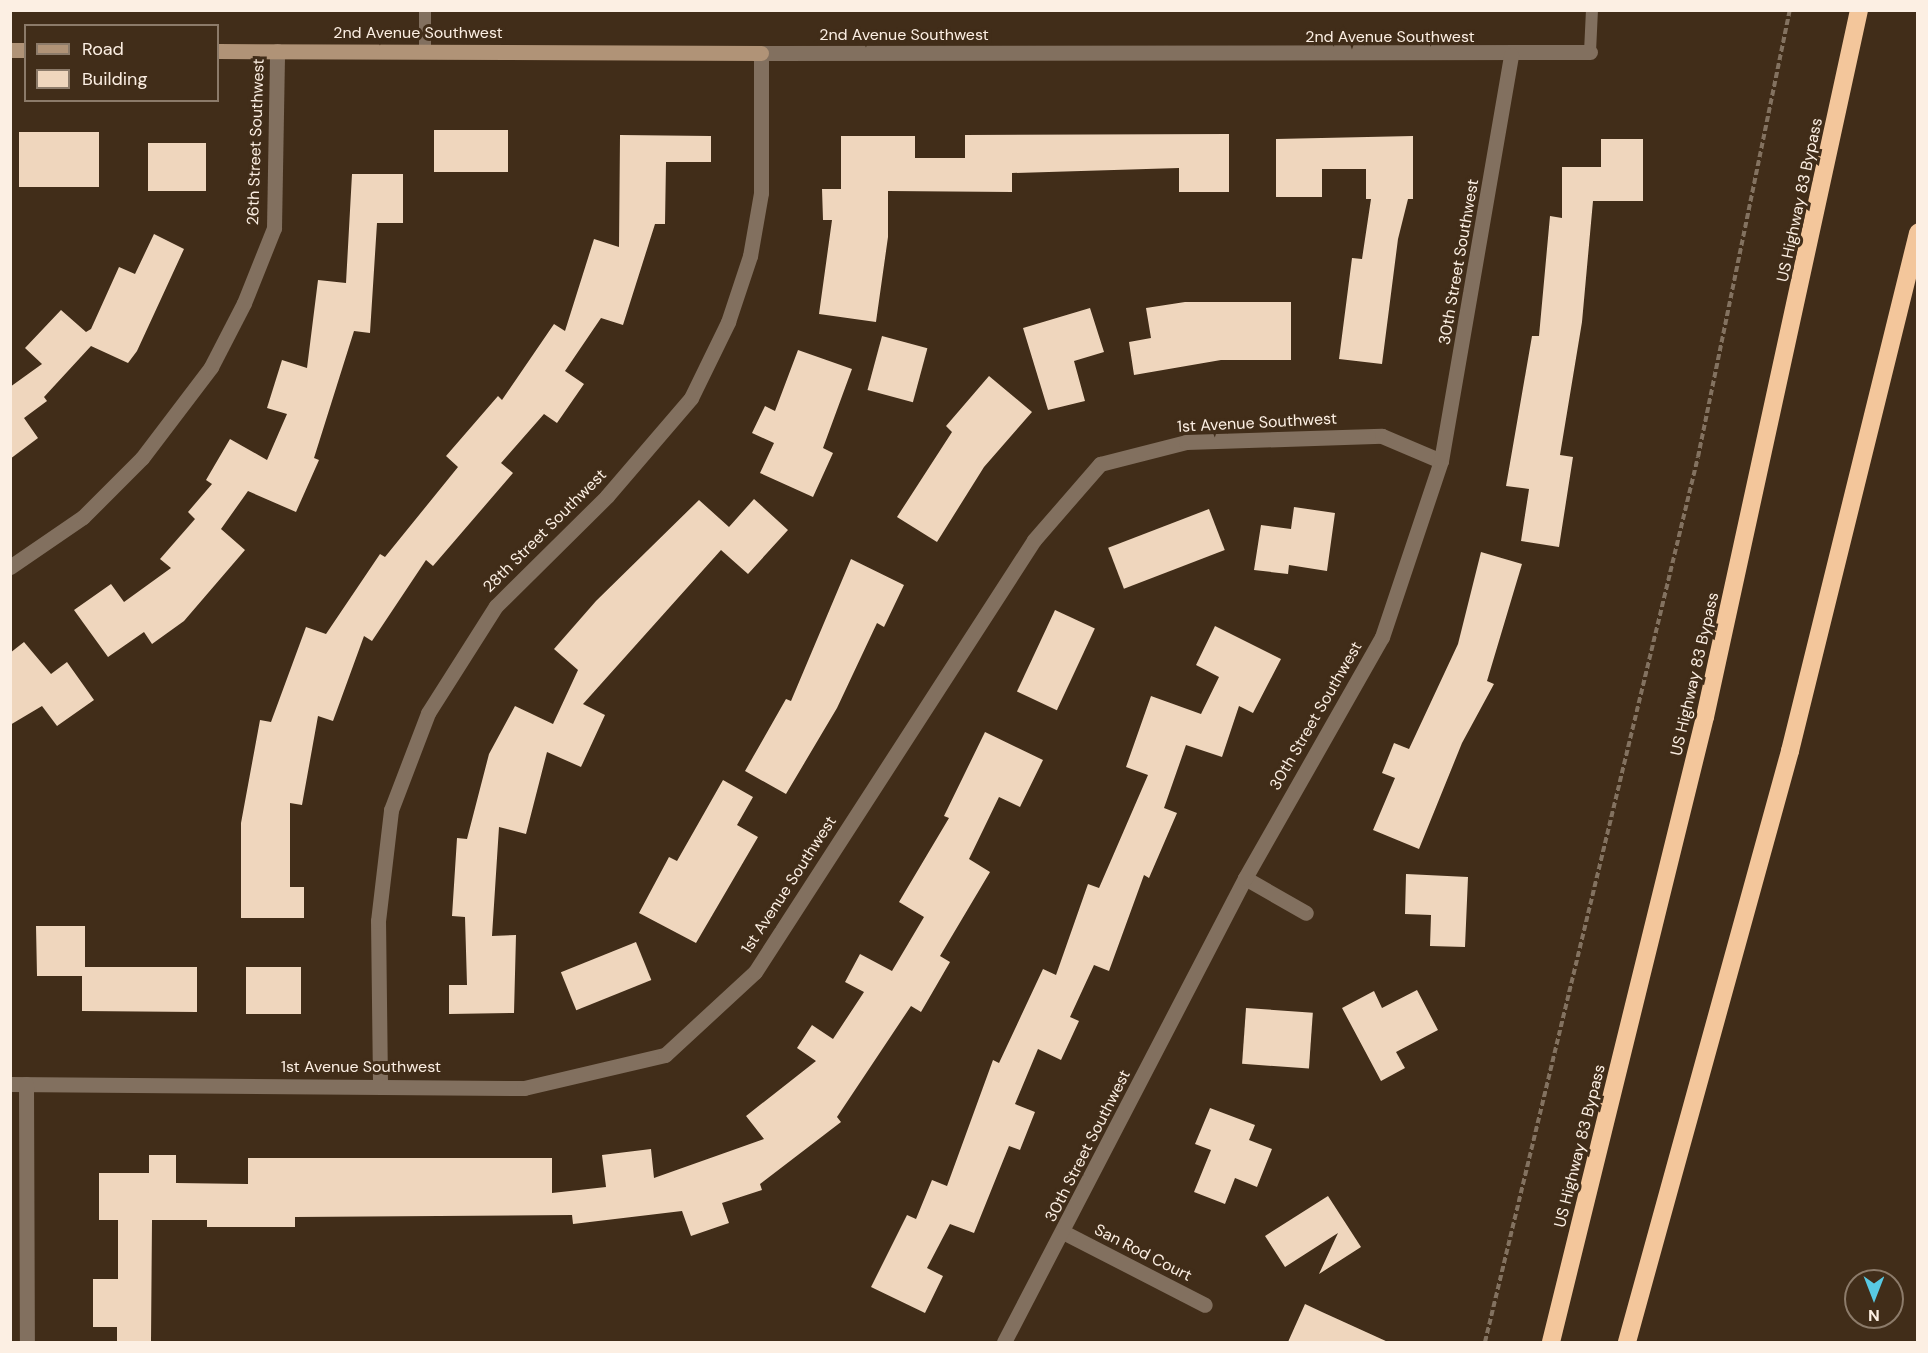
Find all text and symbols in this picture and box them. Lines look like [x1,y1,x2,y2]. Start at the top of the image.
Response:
street label: 2nd Avenue Southwest [333,23,503,43]
legend [24,24,219,102]
street label: 2nd Avenue Southwest [819,25,989,45]
street label: 2nd Avenue Southwest [1305,27,1475,47]
text: Road [82,37,124,61]
street label: 26th Street Southwest [243,58,269,226]
text: Building [82,67,147,91]
street label: US Highway 83 Bypass [1773,116,1827,284]
street label: 30th Street Southwest [1435,178,1483,346]
street label: 1st Avenue Southwest [1177,409,1337,437]
street label: 28th Street Southwest [479,465,611,597]
street label: US Highway 83 Bypass [1667,590,1723,758]
street label: 30th Street Southwest [1266,638,1366,794]
street label: 1st Avenue Southwest [737,813,841,957]
street label: 1st Avenue Southwest [281,1057,441,1077]
street label: US Highway 83 Bypass [1550,1063,1610,1229]
street label: 30th Street Southwest [1041,1067,1135,1225]
street label: San Rod Court [1091,1220,1195,1286]
north arrow [1844,1269,1904,1329]
text: N [1868,1305,1880,1326]

